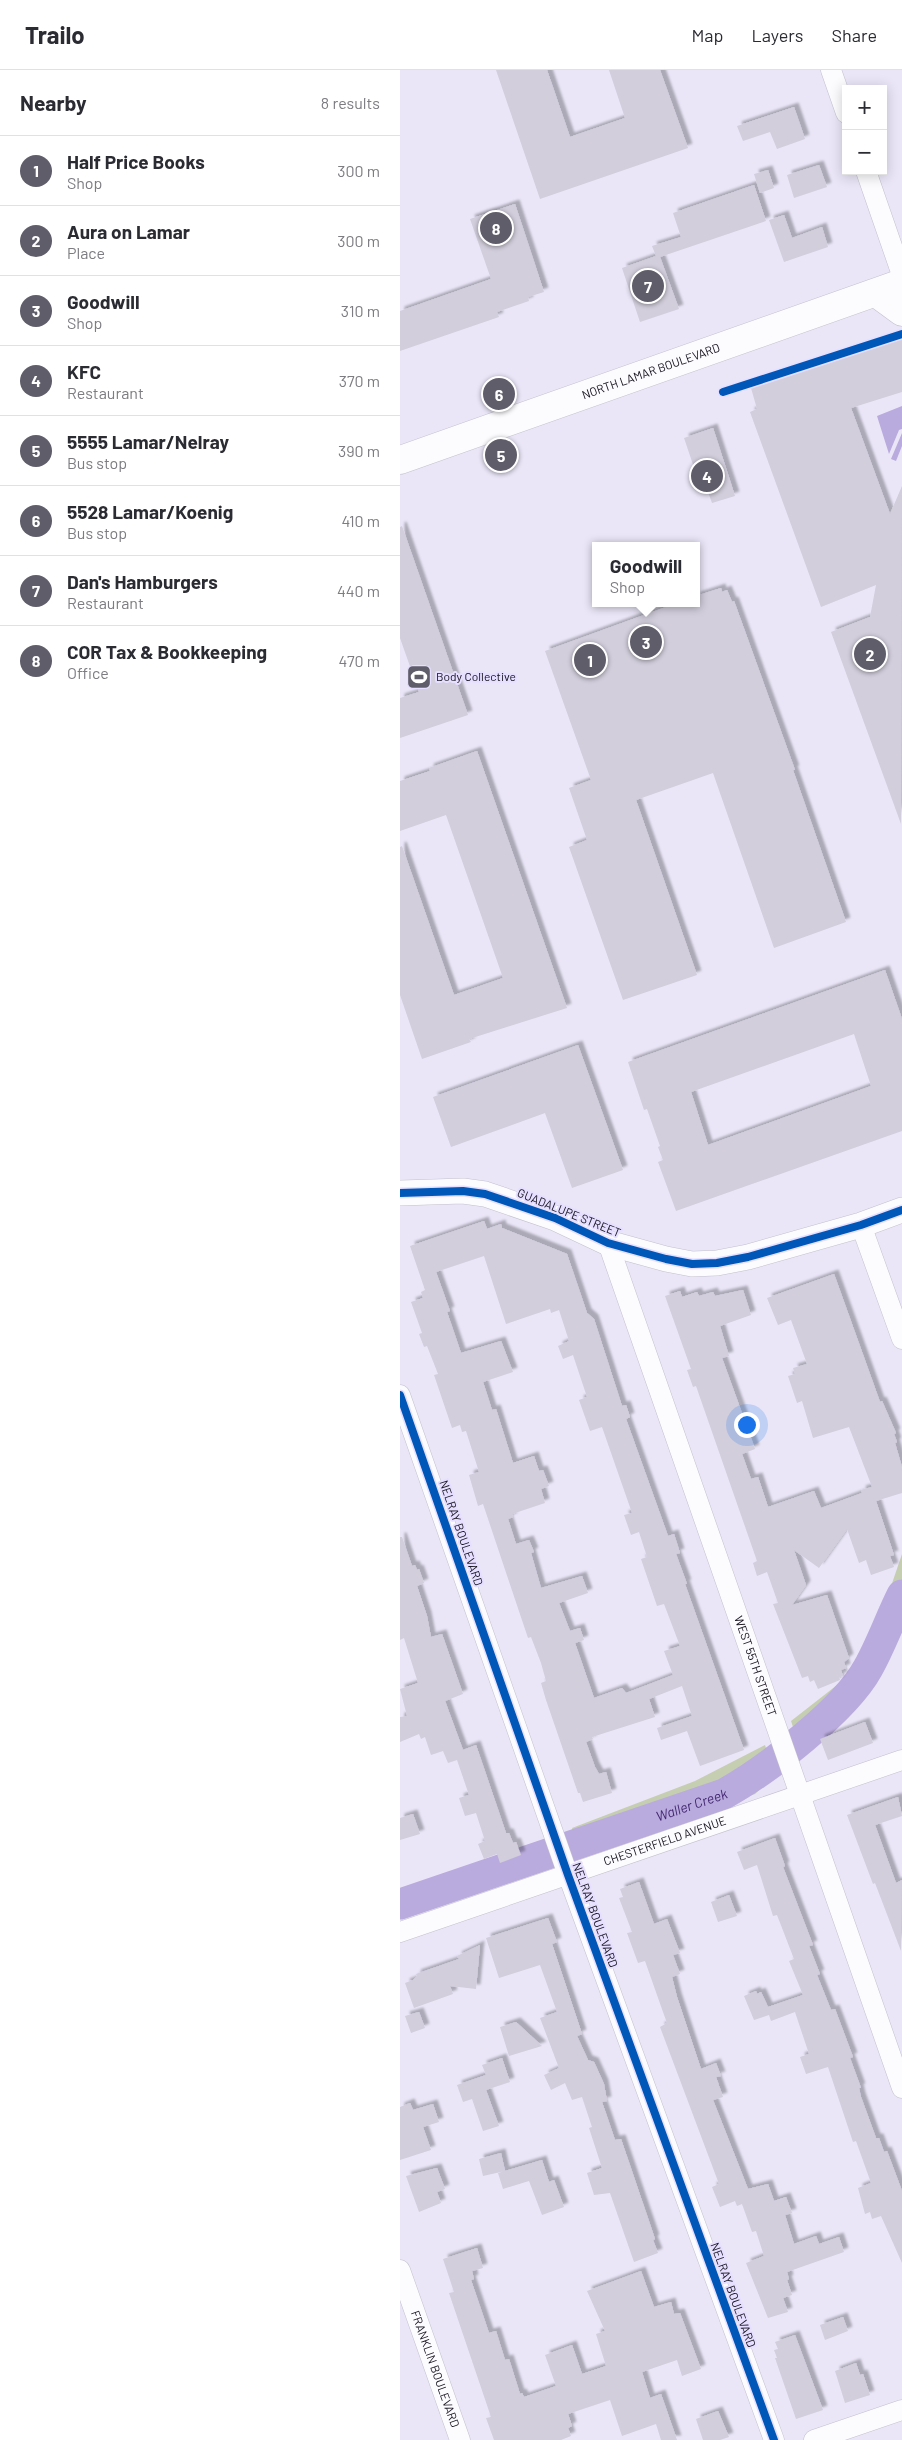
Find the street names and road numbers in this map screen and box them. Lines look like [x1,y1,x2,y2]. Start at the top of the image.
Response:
street label: NORTH LAMAR BOULEVARD [580,340,721,401]
street label: GUADALUPE STREET [516,1185,623,1239]
street label: NELRAY BOULEVARD [437,1478,487,1587]
street label: WEST 55TH STREET [732,1614,780,1718]
street label: CHESTERFIELD AVENUE [601,1813,728,1868]
street label: NELRAY BOULEVARD [570,1860,621,1969]
street label: NELRAY BOULEVARD [708,2240,759,2349]
street label: FRANKLIN BOULEVARD [409,2308,463,2429]

